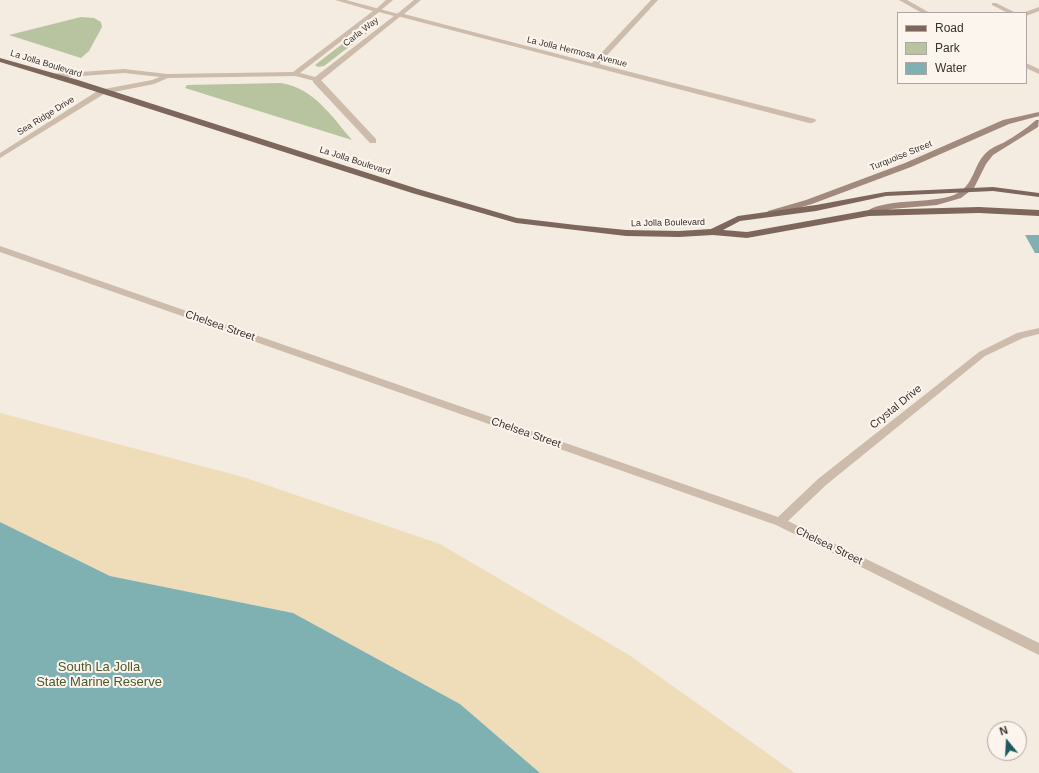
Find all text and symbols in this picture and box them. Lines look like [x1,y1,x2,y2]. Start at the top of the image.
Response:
legend [897,12,1027,84]
street label: Carla Way [341,15,381,49]
text: Road [935,21,964,35]
street label: La Jolla Hermosa Avenue [526,34,628,70]
text: Park [935,41,960,55]
street label: La Jolla Boulevard [9,48,83,80]
text: Water [935,61,967,75]
street label: Sea Ridge Drive [15,94,77,138]
street label: Turquoise Street [868,139,934,173]
street label: La Jolla Boulevard [318,144,392,178]
street label: La Jolla Boulevard [631,217,705,229]
street label: Chelsea Street [183,308,257,344]
street label: Crystal Drive [867,382,925,432]
street label: Chelsea Street [489,415,563,451]
street label: Chelsea Street [793,524,865,568]
park label: South La Jolla State Marine Reserve [36,659,162,690]
north arrow [987,721,1027,761]
text: N [998,724,1009,737]

